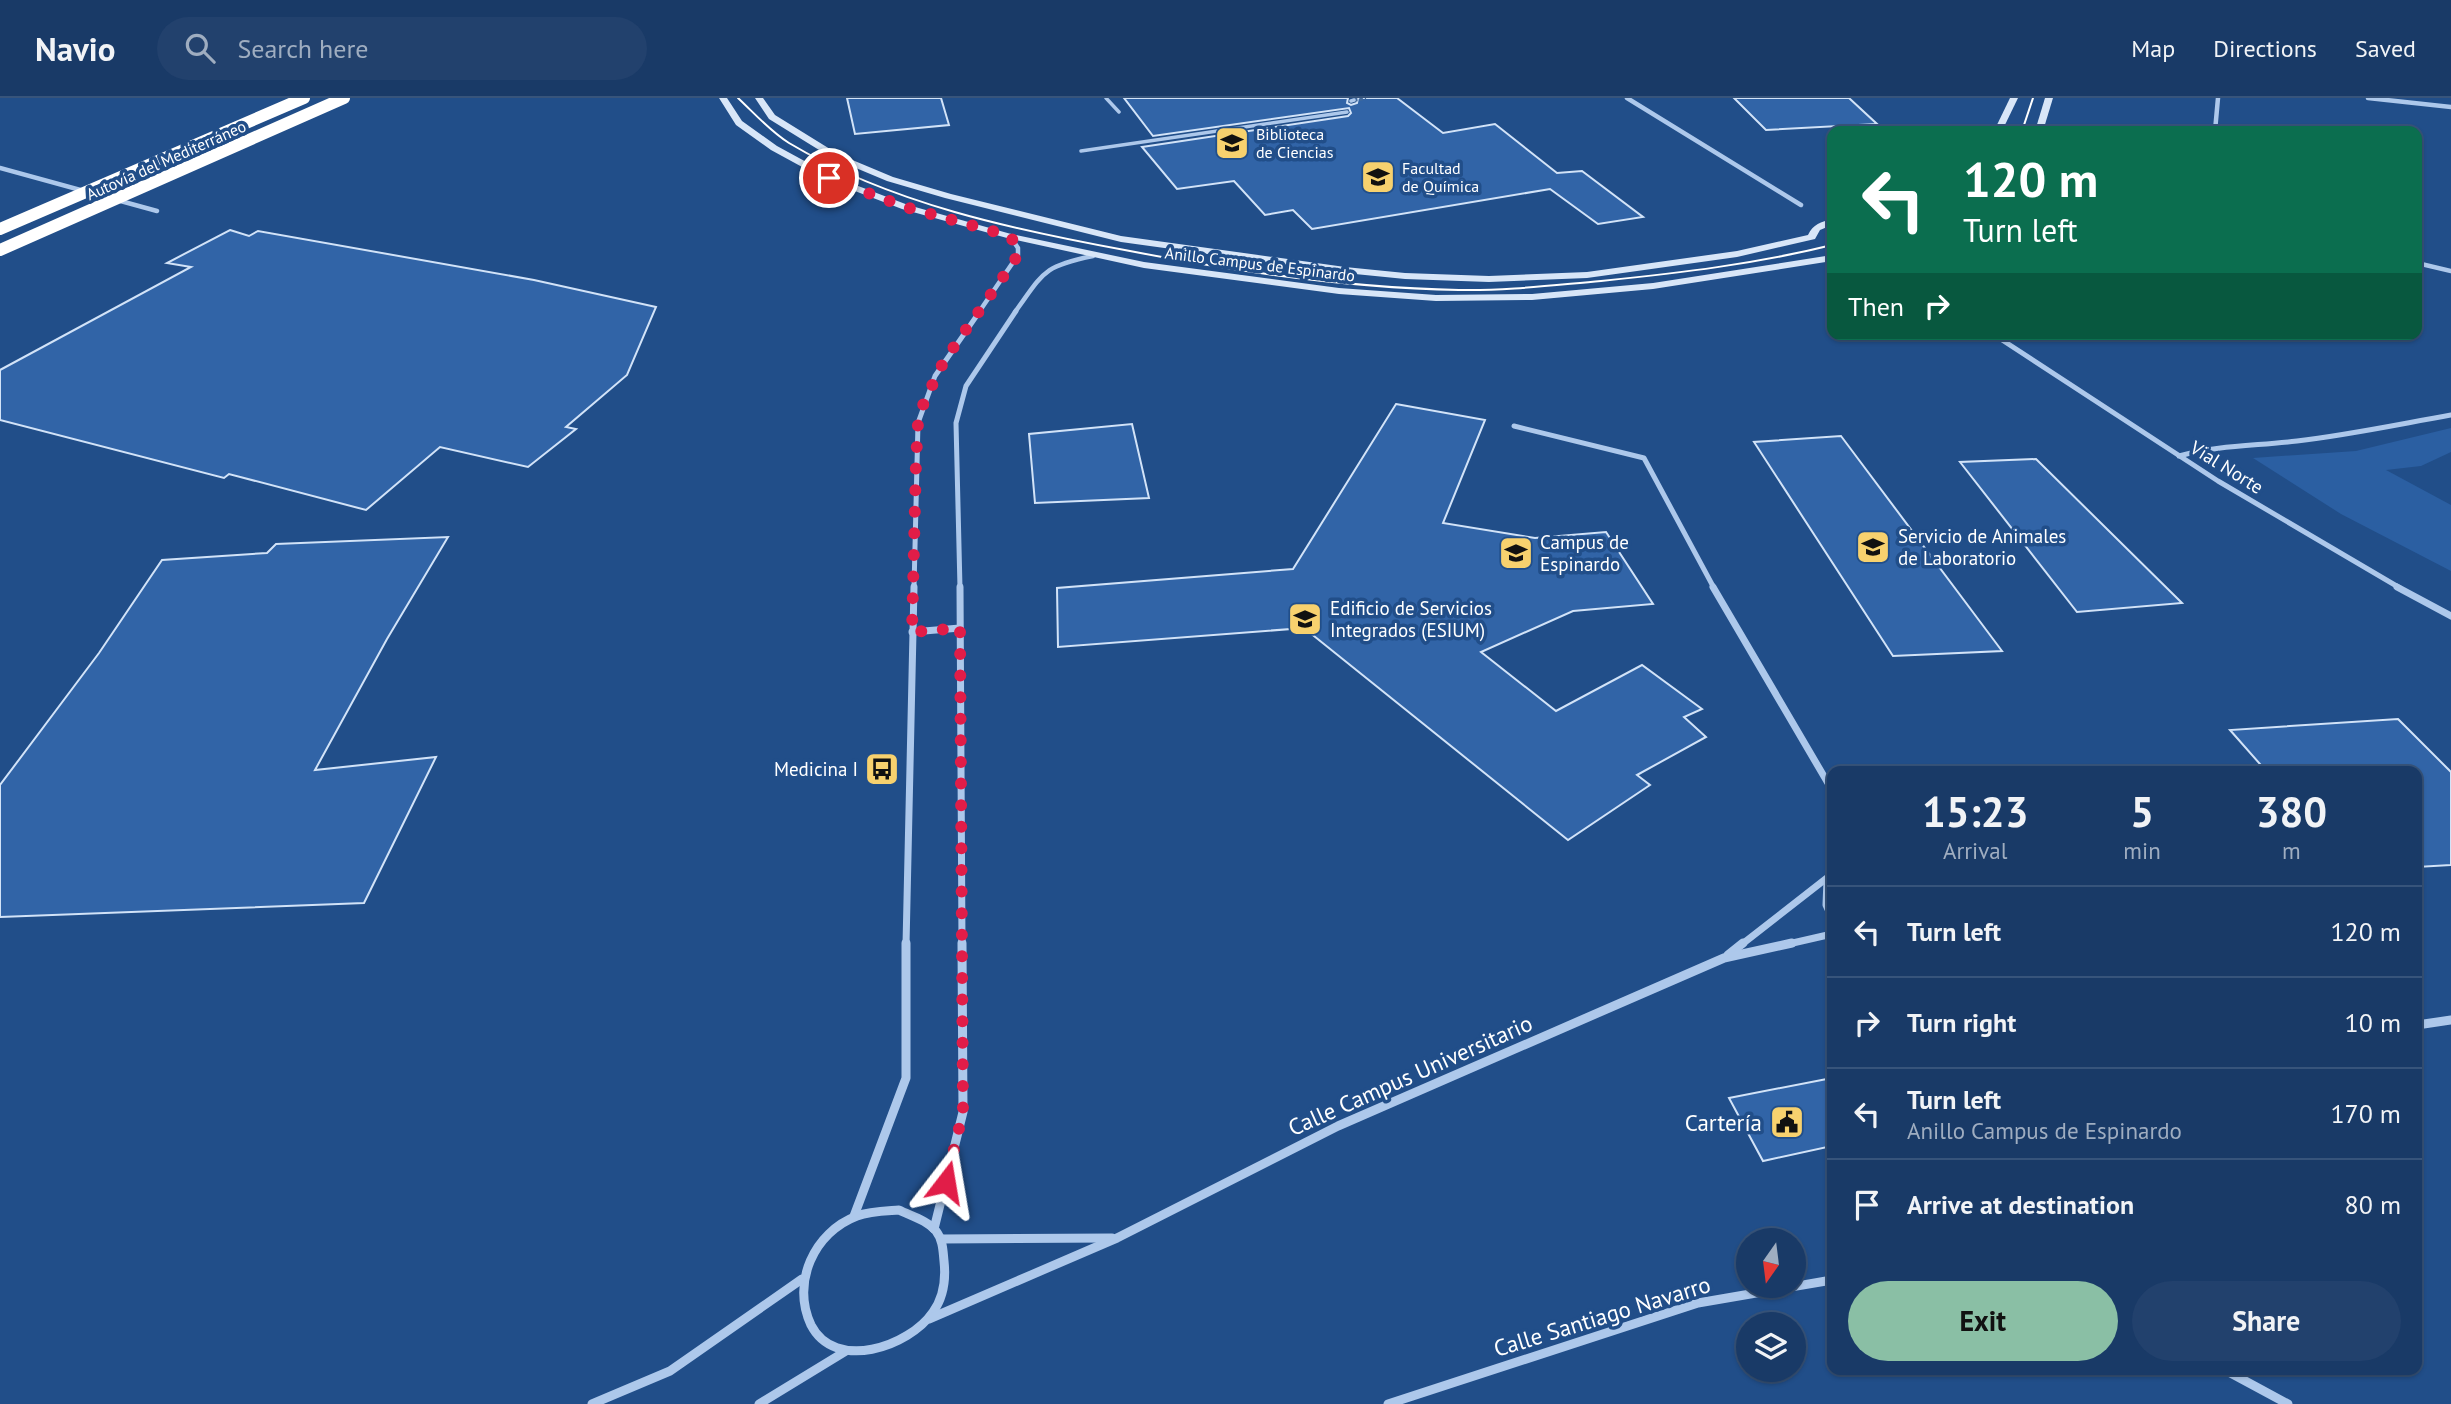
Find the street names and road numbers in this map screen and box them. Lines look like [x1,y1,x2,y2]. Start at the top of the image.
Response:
street label: Autovía del Mediterráneo [83,116,249,204]
street label: Anillo Campus de Espinardo [1164,242,1356,286]
street label: Vial Norte [2185,435,2268,499]
street label: Calle Campus Universitario [1283,1008,1537,1142]
street label: Calle Santiago Navarro [1490,1269,1714,1363]

